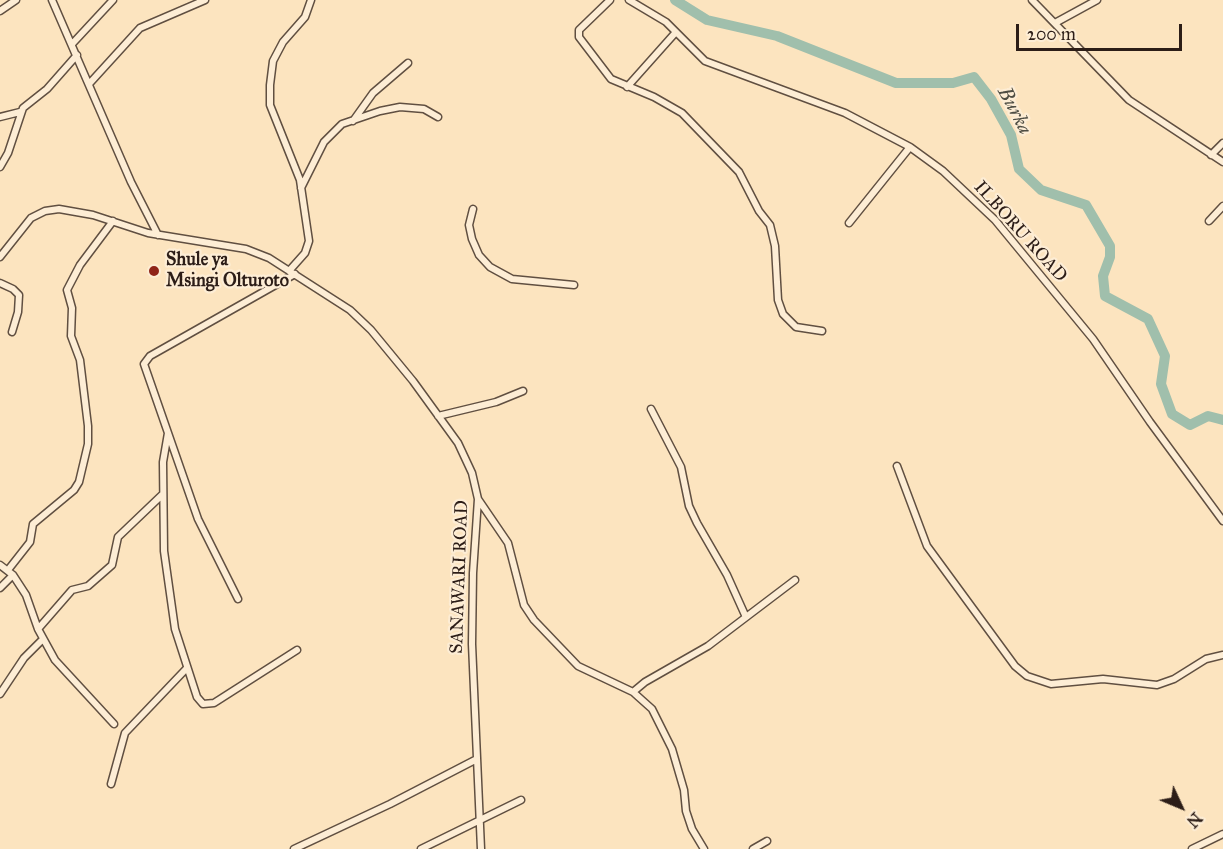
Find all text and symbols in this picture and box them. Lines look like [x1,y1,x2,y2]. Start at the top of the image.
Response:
scale bar [1019,12,1186,50]
text: 200 m [1027,23,1076,45]
water label: Burka [992,83,1036,139]
street label: ILBORU ROAD [969,177,1071,287]
place label: Shule ya Msingi Olturoto [166,250,289,292]
marker: Shule ya Msingi Olturoto [147,264,161,278]
street label: SANAWARI ROAD [447,500,473,654]
north arrow [1151,777,1211,837]
text: N [1183,808,1206,831]

